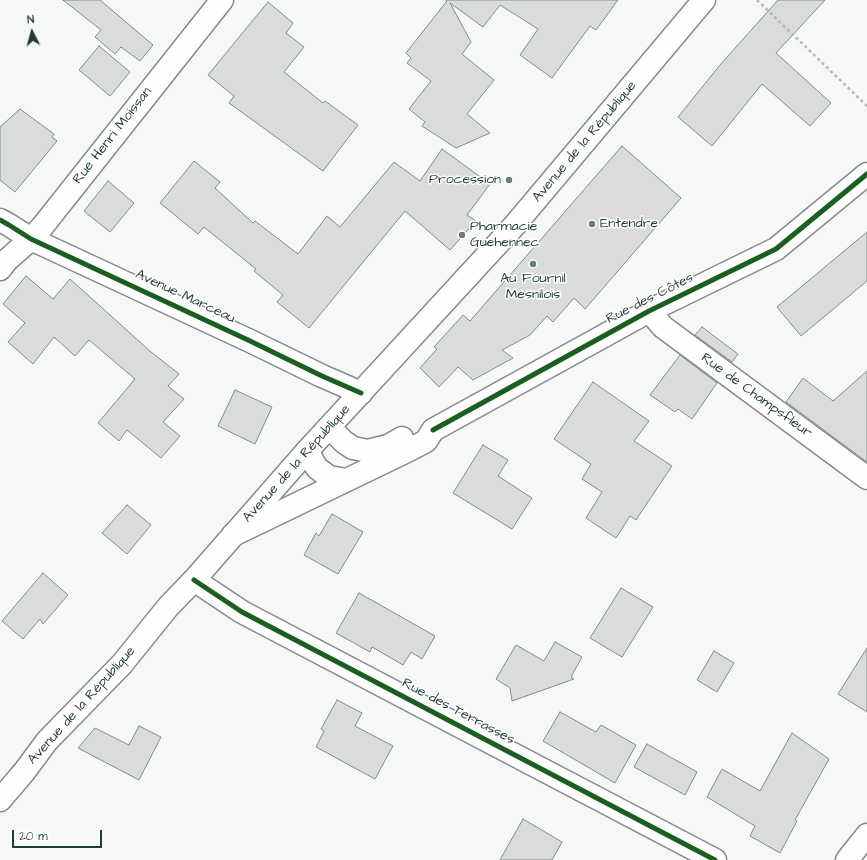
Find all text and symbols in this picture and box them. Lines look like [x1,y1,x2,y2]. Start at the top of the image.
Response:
north arrow [12,12,52,52]
text: N [26,12,35,27]
street label: Avenue de la République [529,78,641,206]
street label: Rue Henri Moissan [70,84,156,188]
place label: Procession [429,172,501,188]
marker: Procession [504,175,514,185]
place label: Entendre [600,216,658,232]
place label: Pharmacie Guehennec [470,219,539,252]
marker: Entendre [587,219,597,229]
marker: Pharmacie Guehennec [457,230,467,240]
marker: Au Fournil Mesnilois [528,259,538,269]
street label: Avenue Marceau [132,267,238,327]
street label: Rue des Côtes [604,270,696,328]
place label: Au Fournil Mesnilois [500,271,566,304]
street label: Rue de Champsfleur [697,350,815,442]
street label: Avenue de la République [240,402,354,526]
street label: Avenue de la République [25,644,139,768]
street label: Rue des Terrasses [399,675,517,749]
scale bar [14,822,104,848]
text: 20 m [19,828,48,845]

